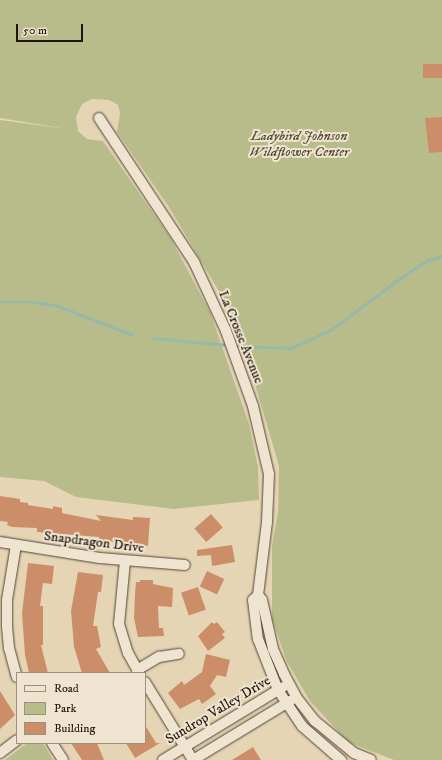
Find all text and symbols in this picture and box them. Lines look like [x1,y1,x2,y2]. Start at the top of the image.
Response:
scale bar [18,16,85,42]
text: 50 m [23,23,47,38]
park label: Ladybird Johnson Wildflower Center [249,128,349,160]
street label: La Crosse Avenue [215,288,267,386]
street label: Snapdragon Drive [43,528,145,556]
legend [16,672,146,744]
street label: Sundrop Valley Drive [163,672,273,748]
text: Road [54,681,79,696]
text: Park [54,701,76,716]
text: Building [54,721,95,736]

